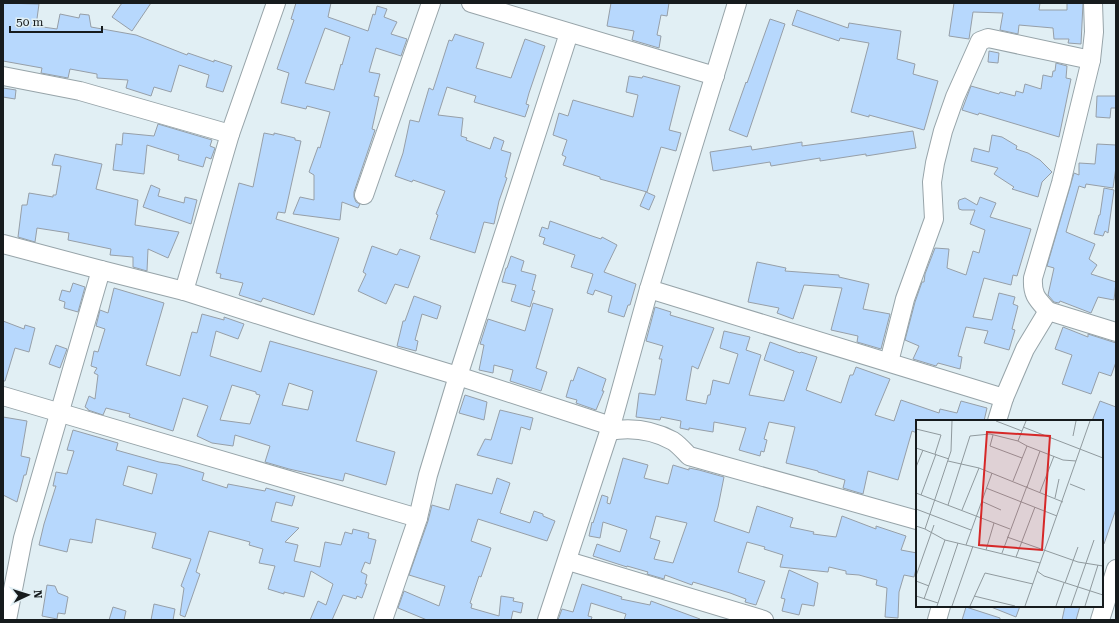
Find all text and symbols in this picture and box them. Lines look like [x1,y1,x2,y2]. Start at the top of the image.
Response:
scale bar [10,8,102,34]
text: 50 m [16,15,43,29]
inset map [916,420,1103,607]
north arrow [8,575,48,615]
text: N [31,590,44,600]

